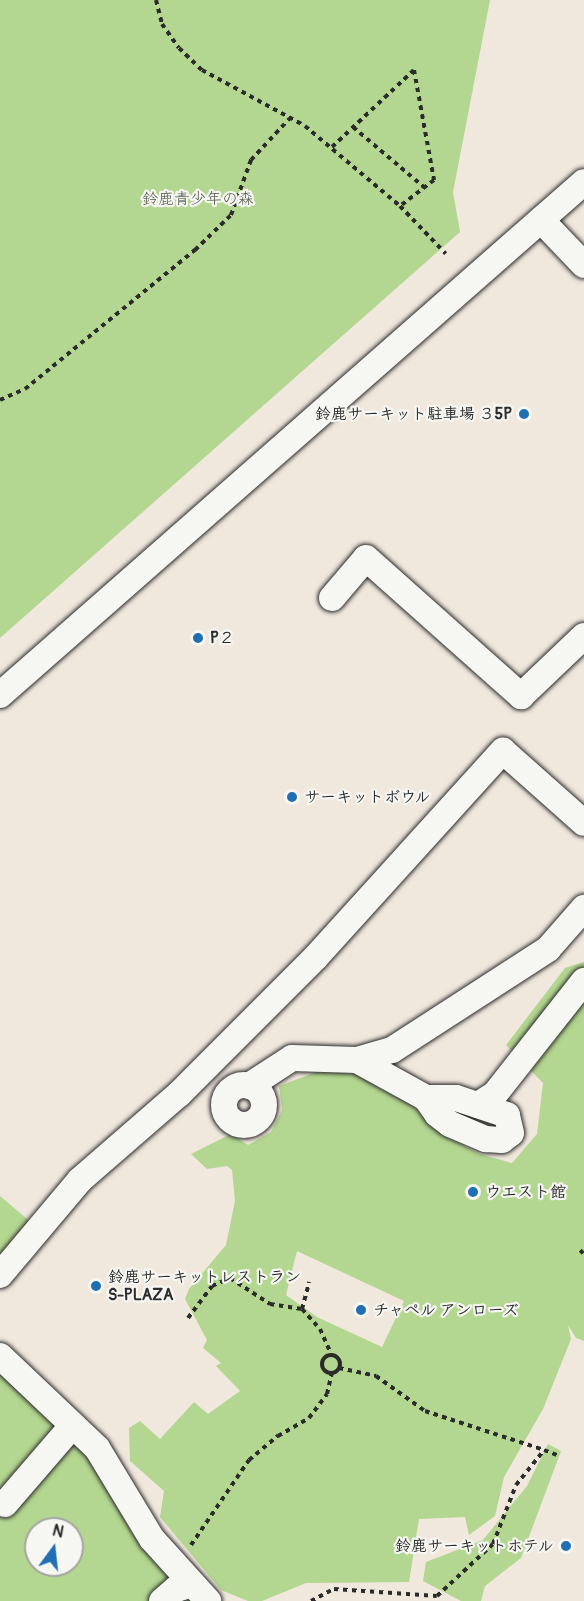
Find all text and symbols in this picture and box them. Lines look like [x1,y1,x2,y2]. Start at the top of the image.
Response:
park label: 鈴鹿青少年の森 [142,189,254,209]
place label: 鈴鹿サーキット駐車場 ３5P [315,404,512,424]
marker: 鈴鹿サーキット駐車場 ３5P [517,407,531,421]
place label: P２ [210,628,235,648]
marker: P２ [191,631,205,645]
place label: サーキットボウル [304,787,432,807]
marker: サーキットボウル [285,790,299,804]
place label: ウエスト館 [485,1182,565,1202]
marker: ウエスト館 [466,1185,480,1199]
place label: 鈴鹿サーキットレストラン S-PLAZA [108,1267,300,1305]
marker: 鈴鹿サーキットレストラン S-PLAZA [89,1279,103,1293]
place label: チャペル アンローズ [373,1300,520,1320]
marker: チャペル アンローズ [354,1303,368,1317]
north arrow [24,1517,84,1577]
text: N [50,1520,66,1543]
place label: 鈴鹿サーキットホテル [394,1536,554,1556]
marker: 鈴鹿サーキットホテル [559,1539,573,1553]

